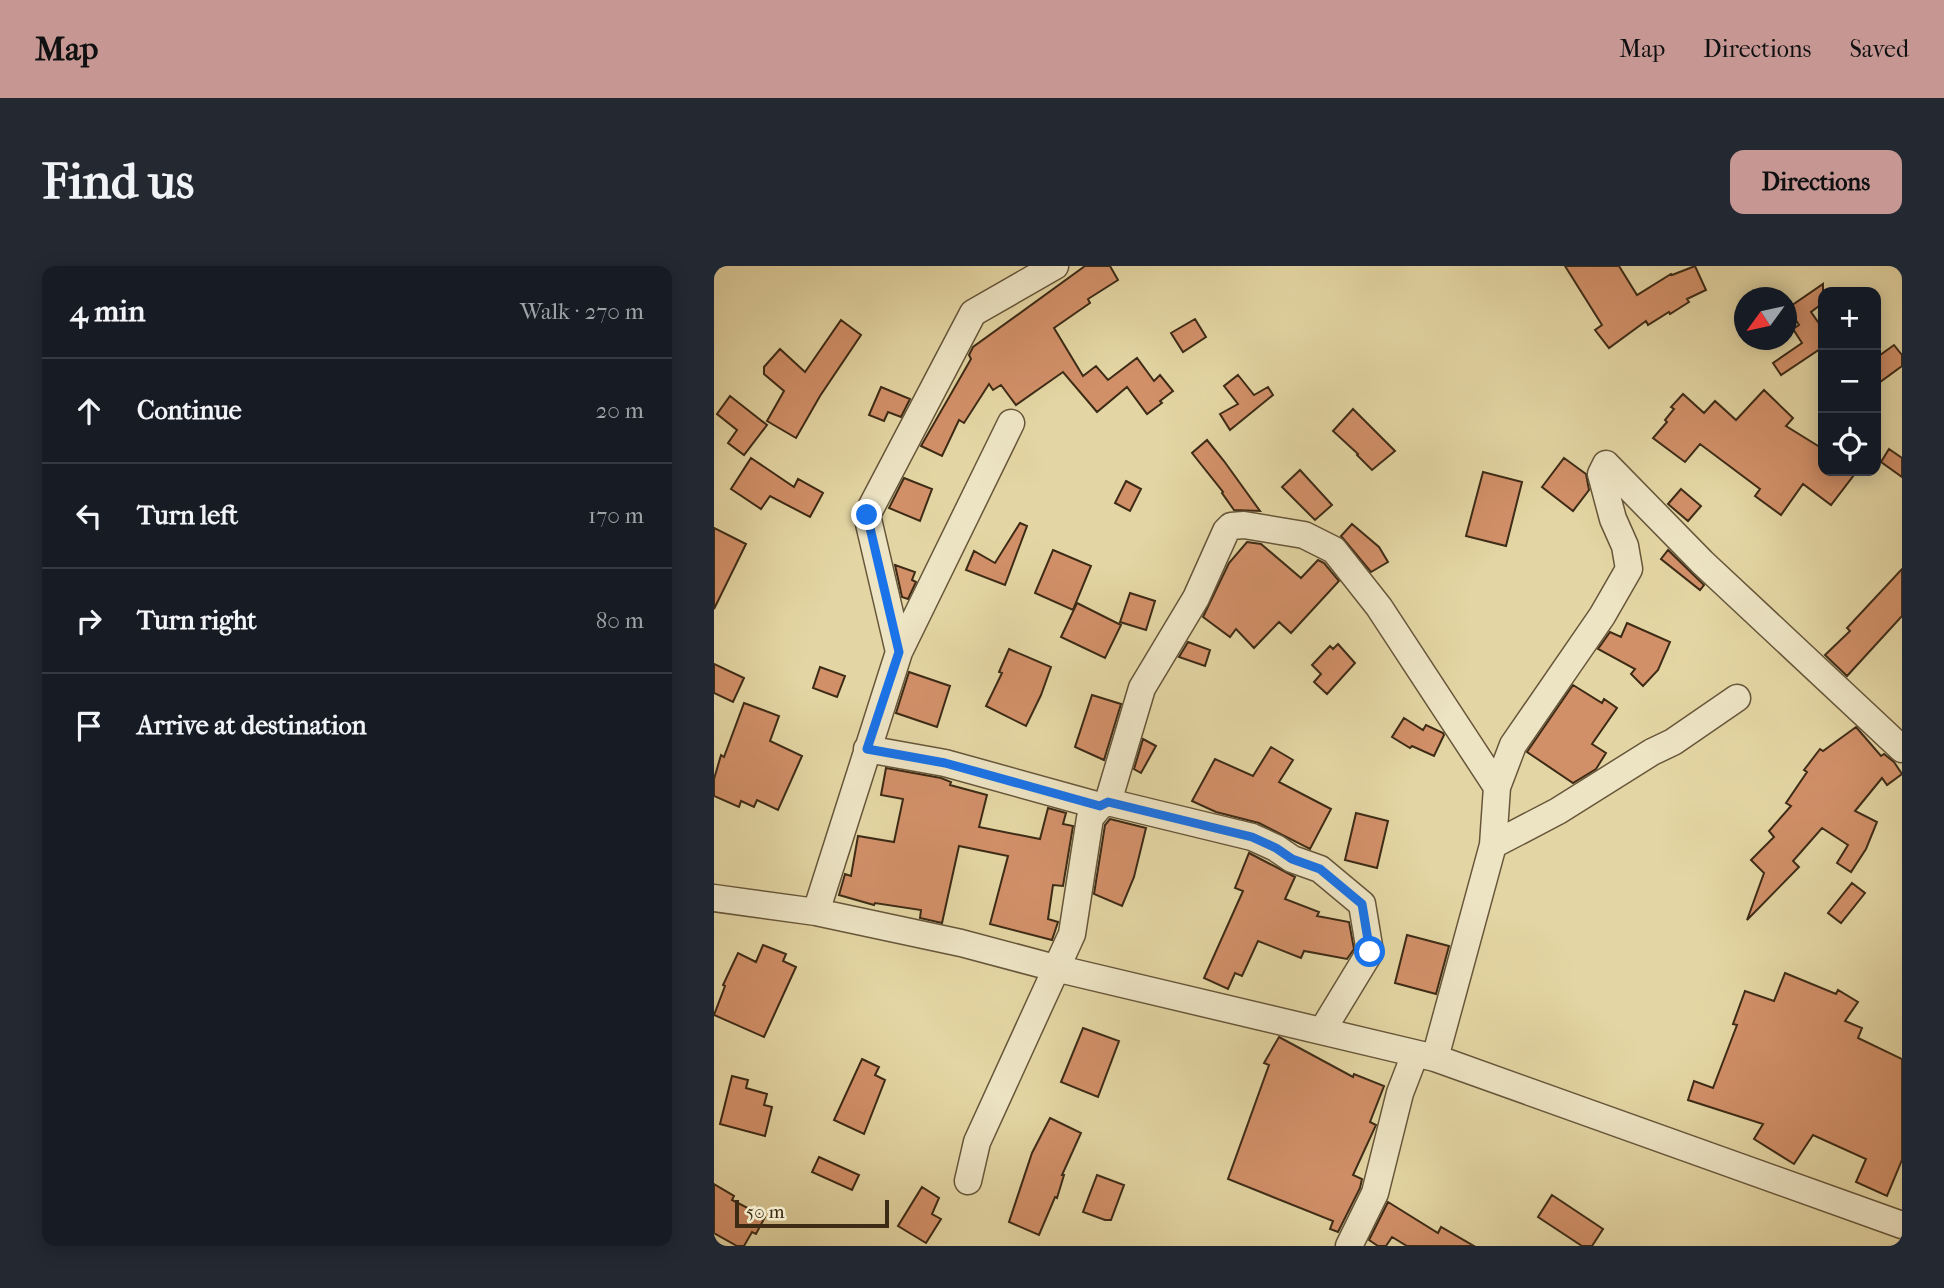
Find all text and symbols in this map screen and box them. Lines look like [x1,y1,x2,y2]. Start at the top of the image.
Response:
text: Map [35,30,98,69]
text: Map [1619,35,1665,63]
text: Directions [1703,35,1811,63]
text: Saved [1849,35,1909,63]
button: Directions [1730,150,1902,214]
text: Find us [42,153,194,211]
north arrow [1734,287,1797,350]
map controls [1818,287,1881,476]
button: + [1818,287,1881,350]
text: 4 min [70,294,145,329]
text: Walk · 270 m [520,298,644,325]
button: − [1818,350,1881,413]
icon: ahead [70,392,108,430]
text: Continue [137,395,242,426]
text: 20 m [595,397,644,424]
button: locate [1818,413,1881,476]
icon: left [70,497,108,535]
route end [851,499,882,530]
text: Turn left [137,500,238,531]
text: 170 m [588,502,644,529]
icon: right [70,602,108,640]
text: Turn right [137,605,257,636]
text: 80 m [596,607,644,634]
icon: arrive [70,707,108,745]
text: Arrive at destination [137,710,367,741]
route start [1354,936,1385,967]
scale bar [735,1197,889,1229]
text: 50 m [746,1201,785,1223]

